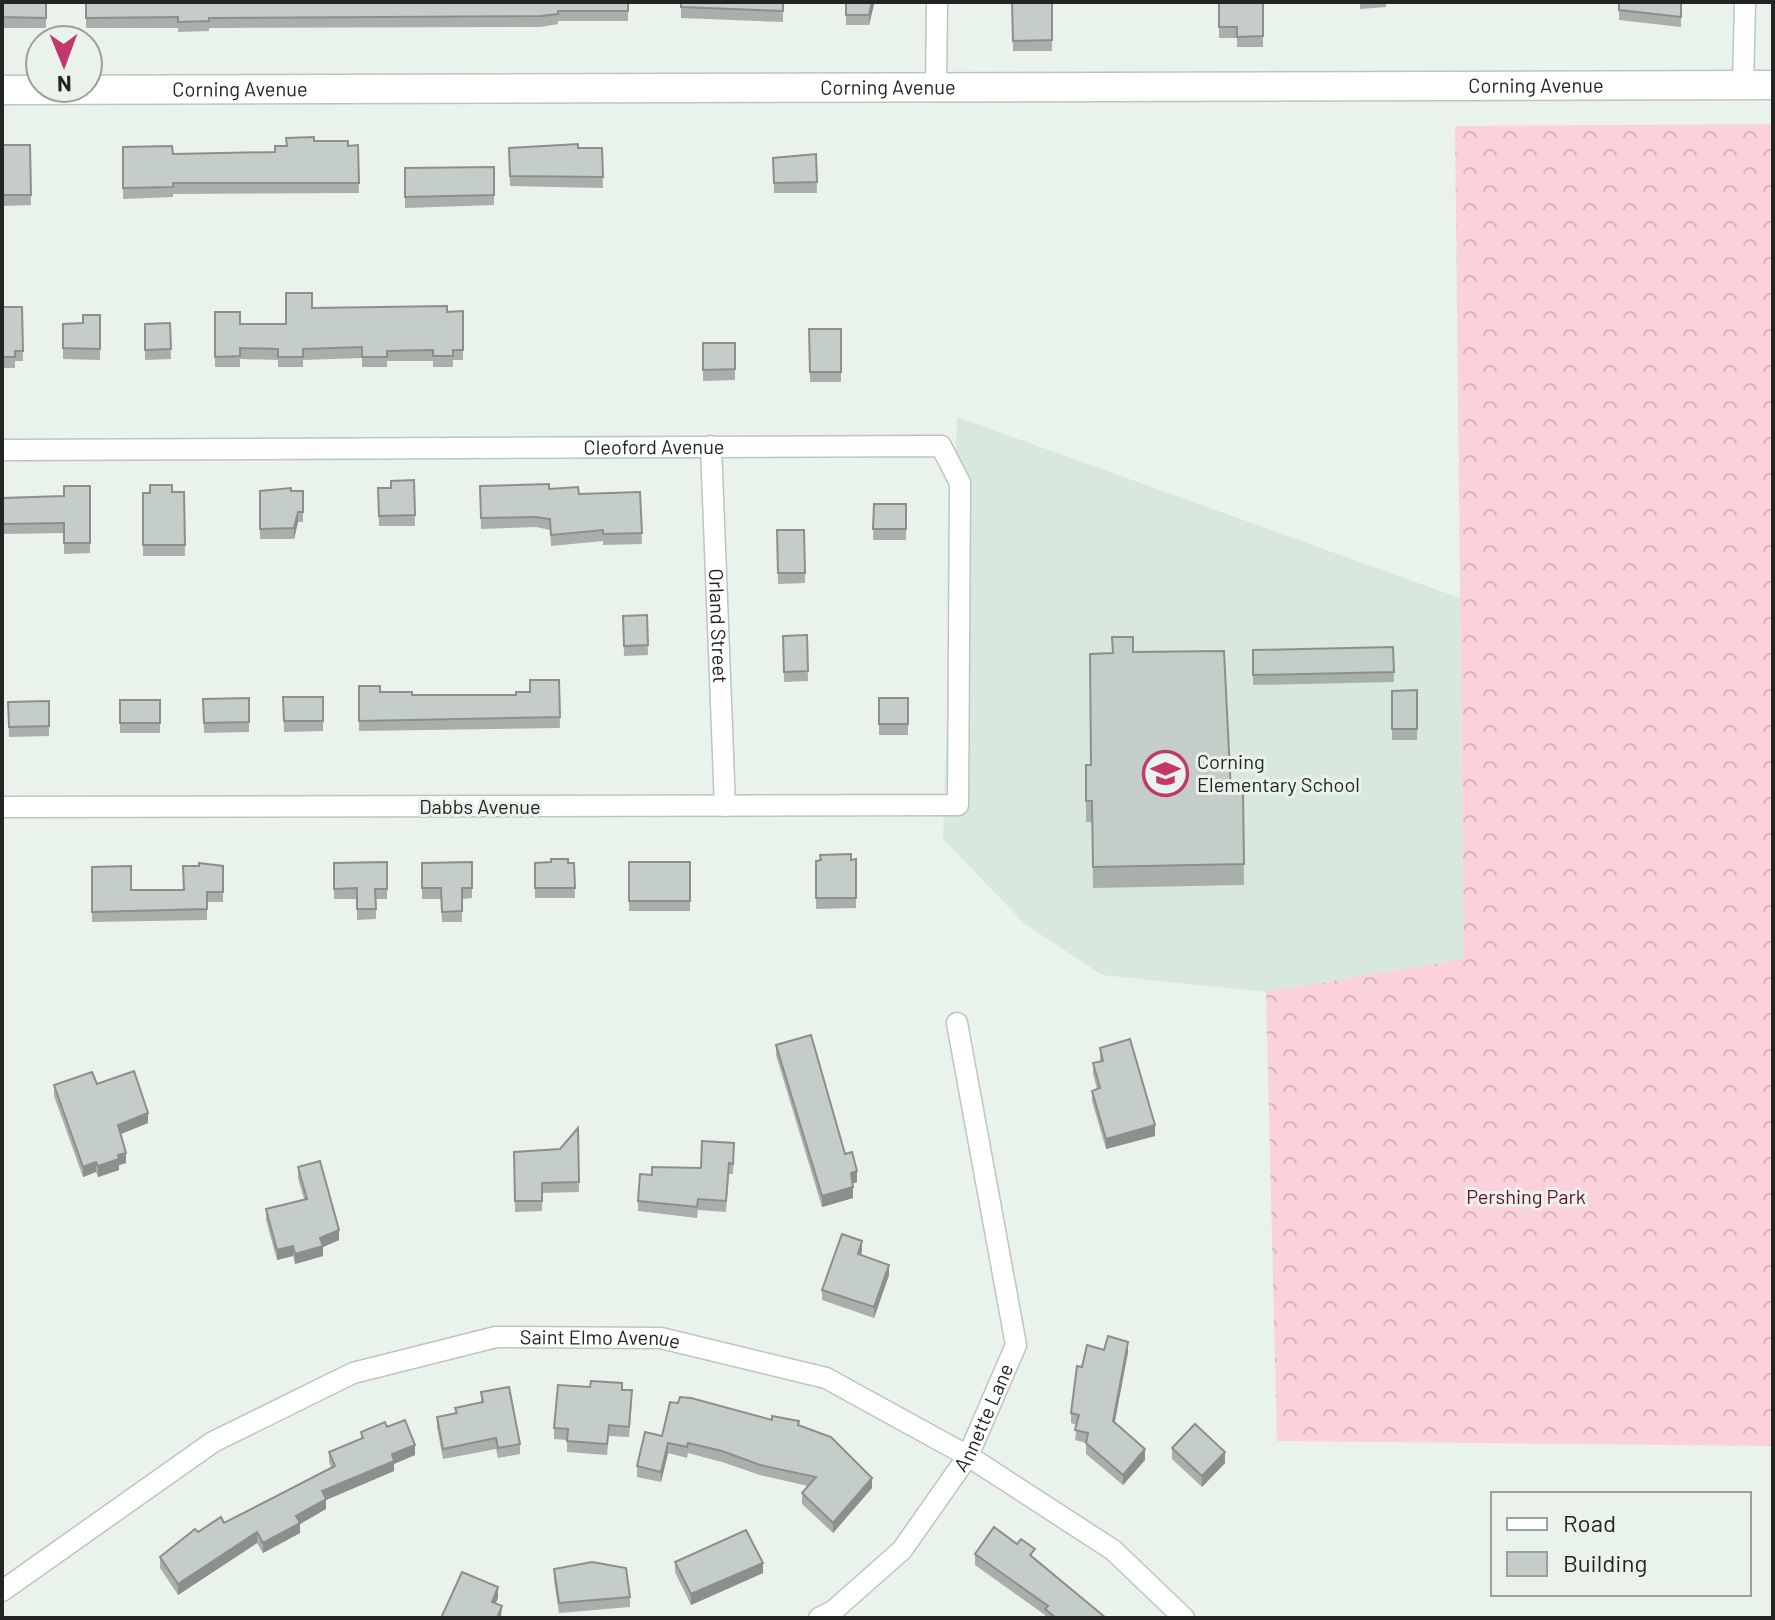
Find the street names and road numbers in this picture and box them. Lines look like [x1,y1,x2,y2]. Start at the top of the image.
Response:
street label: Corning Avenue [1468,72,1604,97]
street label: Corning Avenue [820,74,956,99]
street label: Corning Avenue [172,76,308,101]
street label: Cleoford Avenue [583,434,725,459]
street label: Orland Street [705,568,733,684]
street label: Dabbs Avenue [419,794,541,818]
street label: Saint Elmo Avenue [520,1324,683,1353]
street label: Annette Lane [948,1360,1018,1476]

